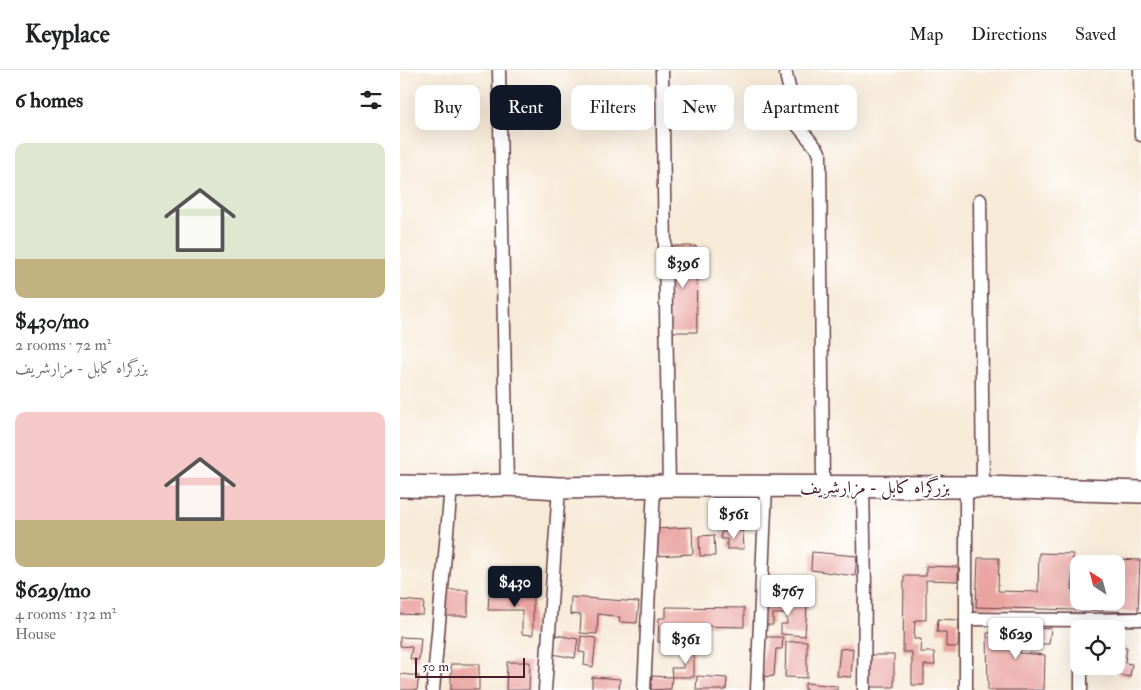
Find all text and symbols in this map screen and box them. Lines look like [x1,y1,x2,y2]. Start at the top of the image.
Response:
text: Keyplace [25,19,110,50]
text: Map [910,23,943,46]
text: Directions [971,23,1047,46]
text: Saved [1075,23,1116,46]
chip: Buy [415,85,480,130]
chip: Rent [490,85,561,130]
chip: Filters [571,85,654,130]
chip: New [664,85,734,130]
chip: Apartment [744,85,857,130]
icon: filters [357,86,385,114]
text: 6 homes [15,87,83,114]
icon: home [155,175,245,265]
pin: $396 [653,246,713,289]
text: $396 [667,253,699,273]
text: $430/mo [15,308,89,335]
text: 2 rooms · 72 m² [15,335,111,355]
text: بزرگراه کابل - مزارشریف [15,358,148,378]
icon: home [155,444,245,534]
street label: بزرگراه کابل - مزارشریف [800,475,950,500]
pin: $561 [704,498,764,540]
text: $561 [719,504,749,524]
north arrow [1070,555,1125,610]
map controls [1070,555,1125,675]
pin: $430 [485,566,545,608]
text: $430 [499,572,531,592]
pin: $767 [758,574,818,617]
text: $629/mo [15,577,91,604]
text: $767 [772,581,804,601]
text: 4 rooms · 132 m² [15,604,116,624]
pin: $629 [986,618,1046,660]
button: locate [1070,620,1125,675]
pin: $361 [656,622,716,665]
text: House [15,624,56,644]
text: $629 [999,624,1033,644]
text: $361 [672,629,700,649]
scale bar [415,655,525,678]
text: 50 m [422,658,449,675]

